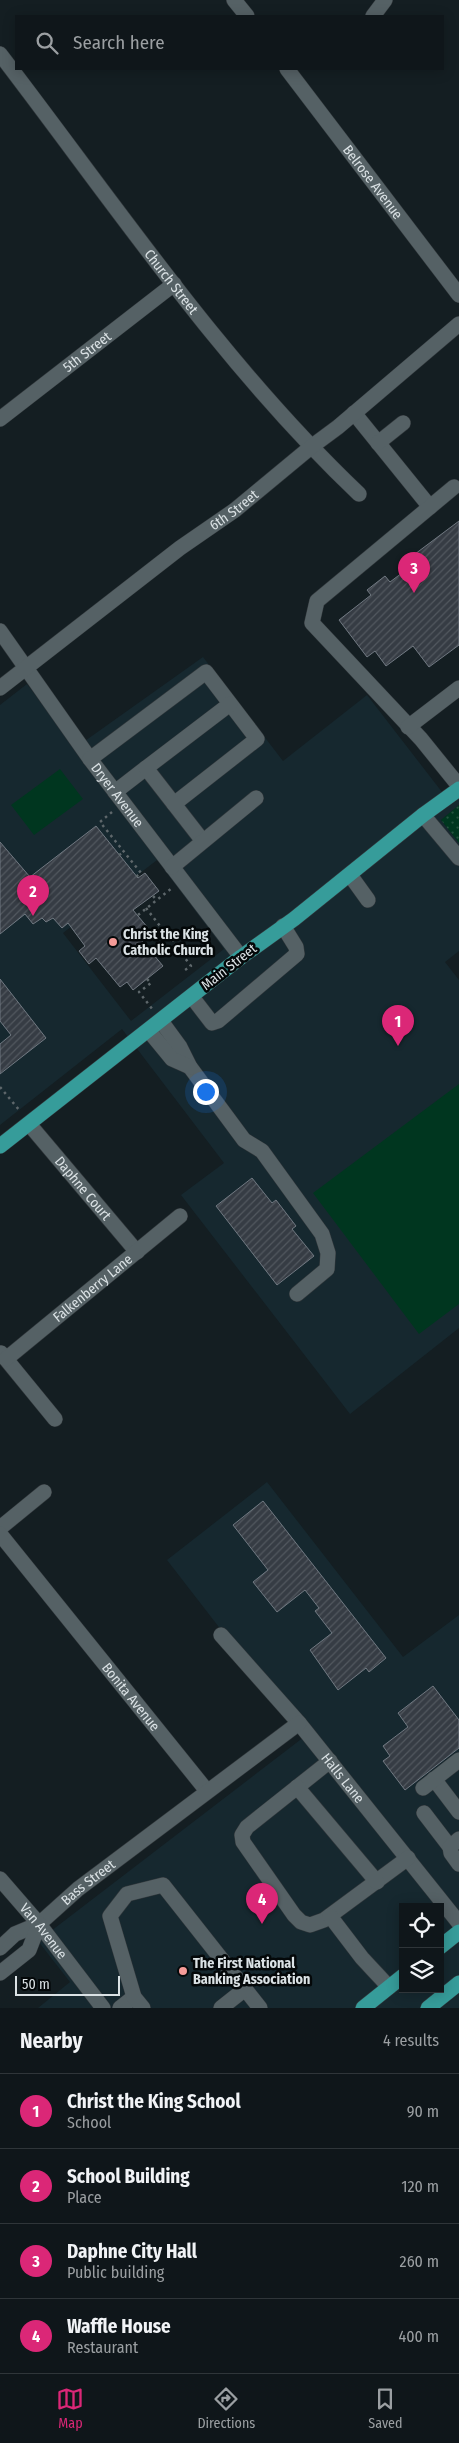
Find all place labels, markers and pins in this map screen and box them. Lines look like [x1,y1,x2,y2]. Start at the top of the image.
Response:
pin: 3 [398,552,430,593]
pin: 2 [17,875,49,916]
place label: Christ the King Catholic Church [123,926,213,959]
marker: Christ the King Catholic Church [107,936,119,948]
pin: 1 [382,1005,414,1046]
pin: 4 [246,1883,278,1924]
place label: The First National Banking Association [193,1955,310,1988]
marker: The First National Banking Association [177,1965,189,1977]

